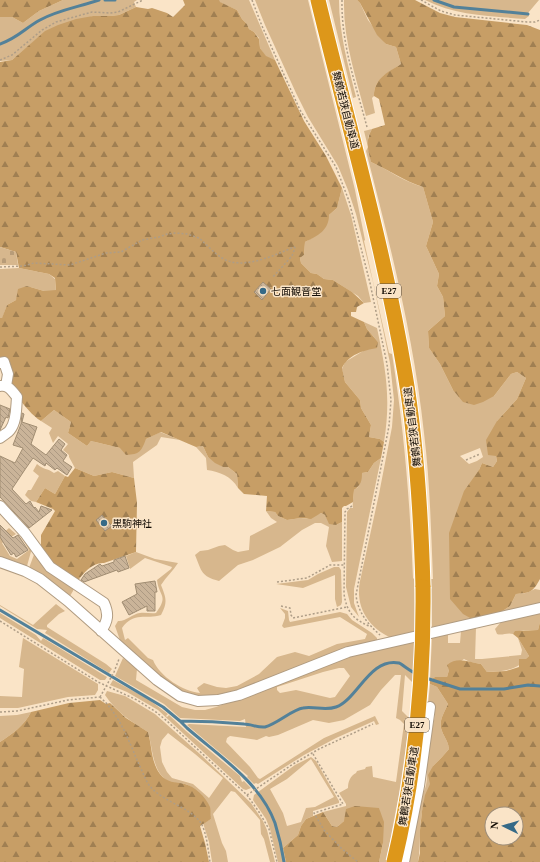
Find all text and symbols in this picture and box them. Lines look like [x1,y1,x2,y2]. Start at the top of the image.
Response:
street label: 舞鶴若狭自動車道 [331,70,361,150]
road number: E27 [377,284,401,298]
marker: 七面観音堂 [258,286,268,296]
place label: 七面観音堂 [271,286,321,297]
street label: 舞鶴若狭自動車道 [402,387,423,467]
marker: 黒駒神社 [99,518,109,528]
place label: 黒駒神社 [112,518,152,529]
road number: E27 [405,718,429,732]
street label: 舞鶴若狭自動車道 [397,746,420,826]
north arrow [484,806,524,846]
text: N [488,821,500,830]

